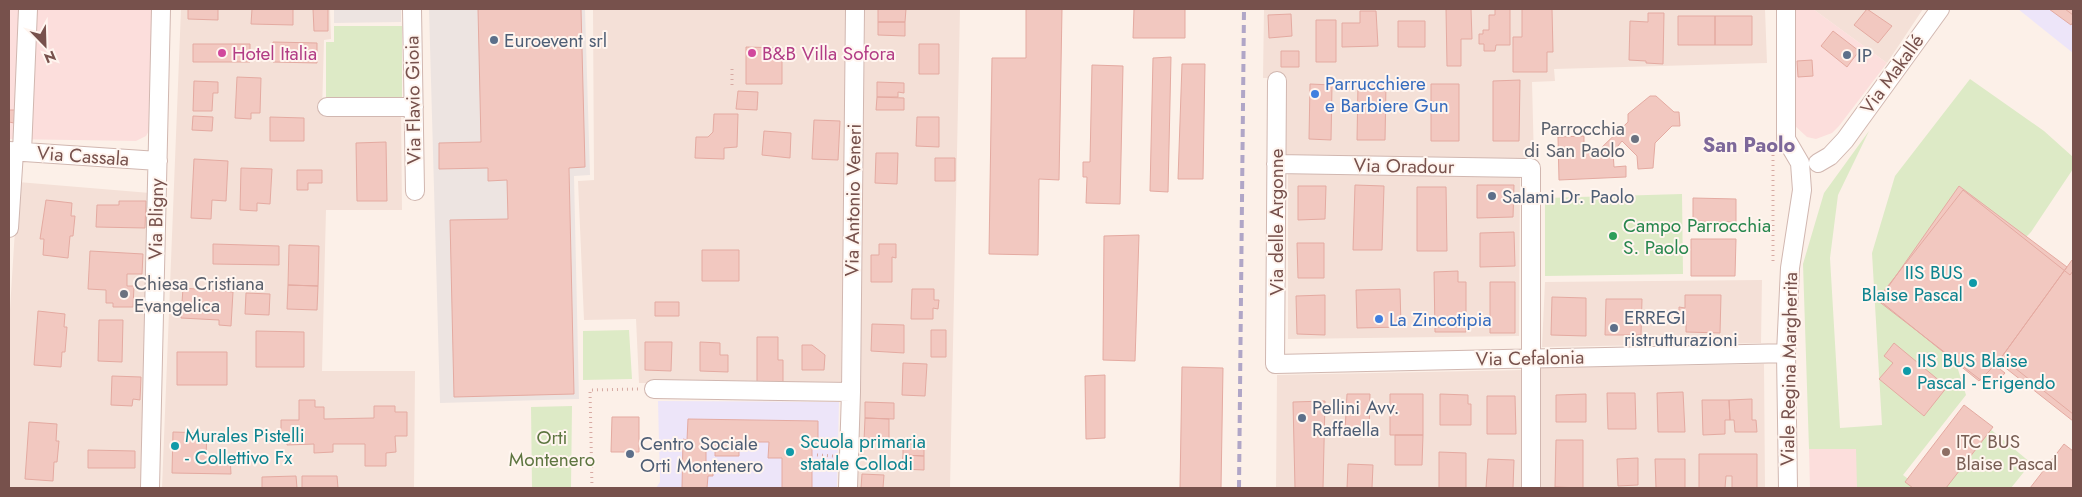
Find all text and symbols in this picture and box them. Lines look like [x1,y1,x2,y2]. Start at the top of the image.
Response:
north arrow [20,20,70,70]
place label: Euroevent srl [504,27,607,54]
street label: Via Makallé [1854,28,1930,120]
marker: Euroevent srl [488,34,500,46]
street label: Via Flavio Gioia [398,35,428,165]
place label: Hotel Italia [232,40,317,67]
place label: B&B Villa Sofora [762,40,895,67]
place label: IP [1857,42,1872,69]
text: N [41,46,59,68]
marker: Hotel Italia [216,47,228,59]
marker: B&B Villa Sofora [746,47,758,59]
marker: IP [1841,49,1853,61]
place label: Parrucchiere e Barbiere Gun [1325,70,1449,119]
marker: Parrucchiere e Barbiere Gun [1309,88,1321,100]
place label: Parrocchia di San Paolo [1524,115,1625,164]
street label: Via Antonio Veneri [838,123,868,277]
district label: San Paolo [1703,131,1795,160]
marker: Parrocchia di San Paolo [1629,133,1641,145]
street label: Via Cassala [36,139,130,173]
street label: Via delle Argonne [1263,148,1290,295]
street label: Via Oradour [1353,152,1455,180]
street label: Via Bligny [142,177,170,260]
place label: Salami Dr. Paolo [1502,183,1634,210]
marker: Salami Dr. Paolo [1486,190,1498,202]
place label: Campo Parrocchia S. Paolo [1623,212,1771,261]
marker: Campo Parrocchia S. Paolo [1607,230,1619,242]
place label: IIS BUS Blaise Pascal [1862,259,1963,308]
place label: Chiesa Cristiana Evangelica [134,270,264,319]
street label: Viale Regina Margherita [1774,272,1804,466]
marker: IIS BUS Blaise Pascal [1967,277,1979,289]
marker: Chiesa Cristiana Evangelica [118,288,130,300]
place label: ERREGI ristrutturazioni [1624,304,1738,353]
place label: La Zincotipia [1389,306,1492,333]
marker: La Zincotipia [1373,313,1385,325]
marker: ERREGI ristrutturazioni [1608,322,1620,334]
street label: Via Cefalonia [1476,344,1584,372]
place label: IIS BUS Blaise Pascal - Erigendo [1917,347,2055,396]
marker: IIS BUS Blaise Pascal - Erigendo [1901,365,1913,377]
place label: Pellini Avv. Raffaella [1312,394,1399,443]
marker: Pellini Avv. Raffaella [1296,412,1308,424]
place label: Murales Pistelli - Collettivo Fx [185,422,305,471]
park label: Orti Montenero [509,424,595,473]
place label: Scuola primaria statale Collodi [800,428,926,477]
place label: ITC BUS Blaise Pascal [1956,428,2057,477]
place label: Centro Sociale Orti Montenero [640,430,763,479]
marker: Murales Pistelli - Collettivo Fx [169,440,181,452]
marker: Scuola primaria statale Collodi [784,446,796,458]
marker: ITC BUS Blaise Pascal [1940,446,1952,458]
marker: Centro Sociale Orti Montenero [624,448,636,460]

